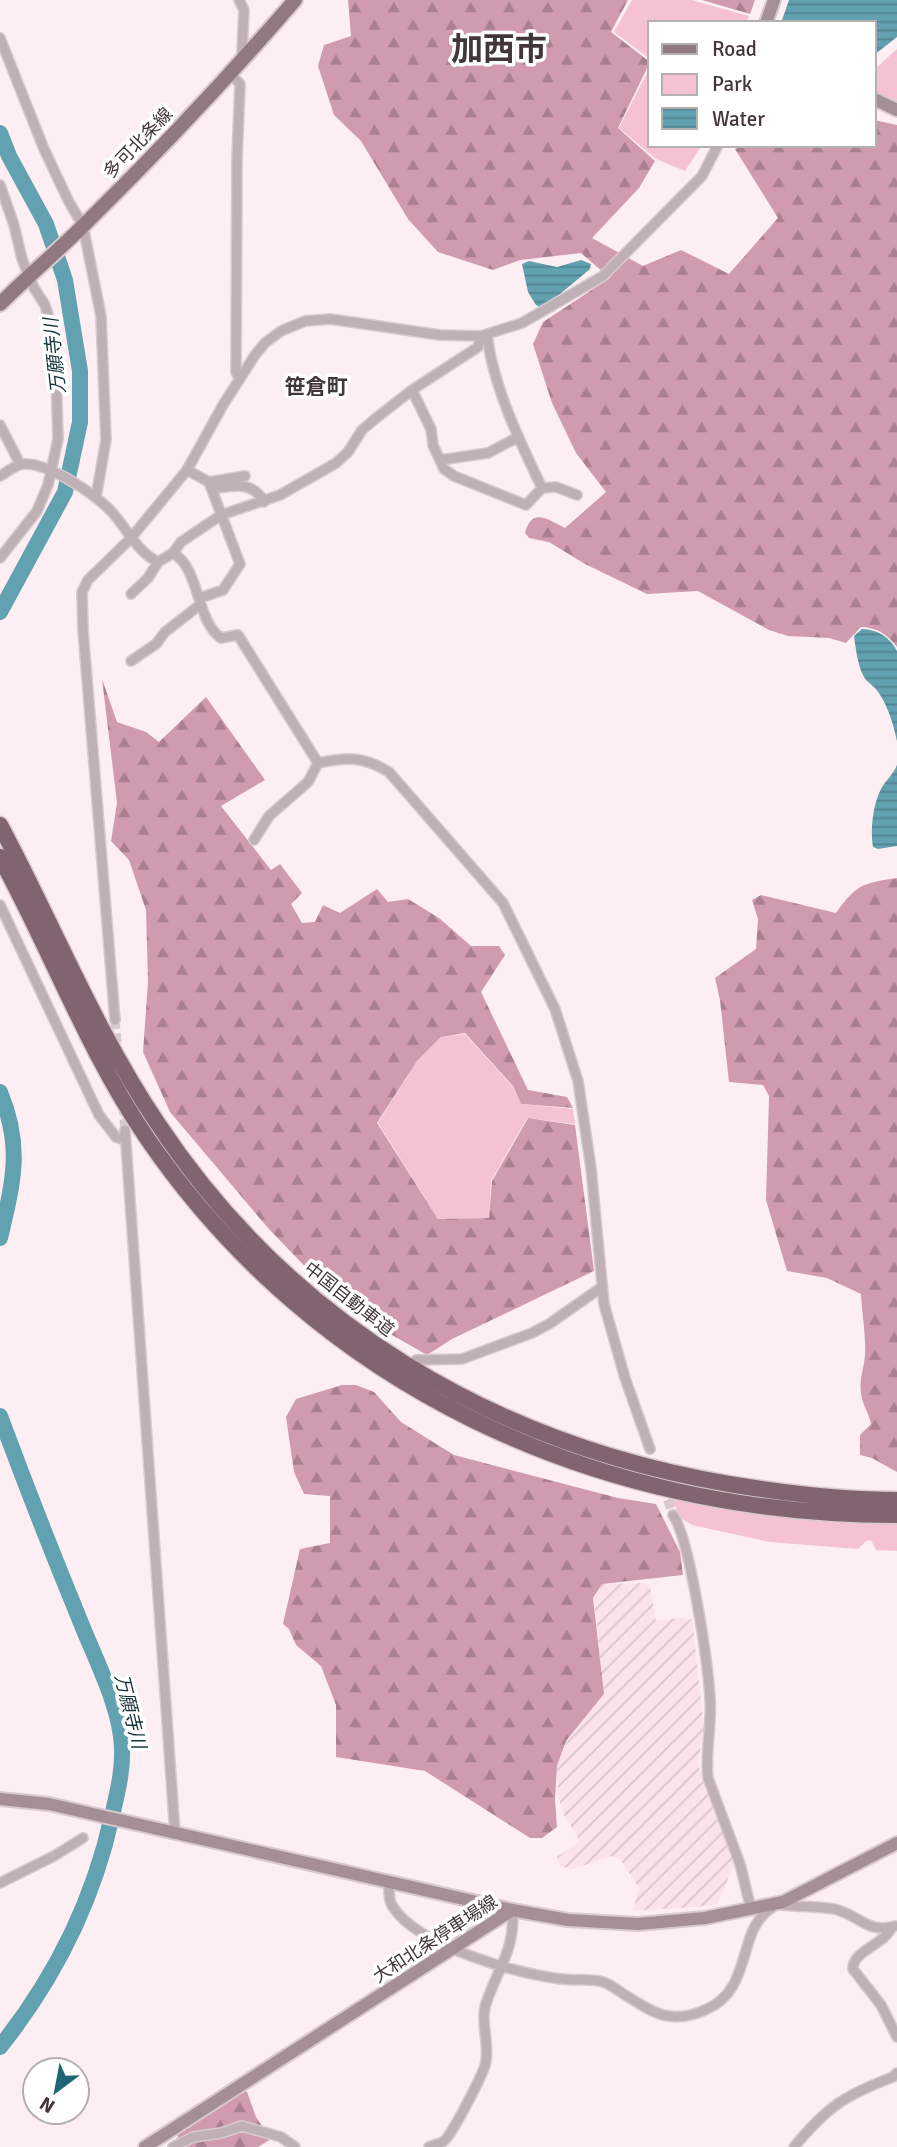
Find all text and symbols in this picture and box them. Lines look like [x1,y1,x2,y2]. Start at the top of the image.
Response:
legend [648,21,876,147]
district label: 加西市 [451,30,547,69]
text: Road [712,36,757,62]
text: Park [712,71,753,97]
street label: 多可北条線 [99,103,177,183]
text: Water [712,106,765,132]
water label: 万願寺川 [39,315,71,395]
district label: 笹倉町 [285,374,348,400]
street label: 中国自動車道 [300,1257,398,1341]
water label: 万願寺川 [109,1671,151,1753]
street label: 大和北条停車場線 [369,1891,501,1987]
north arrow [21,2056,91,2126]
text: N [36,2091,59,2118]

